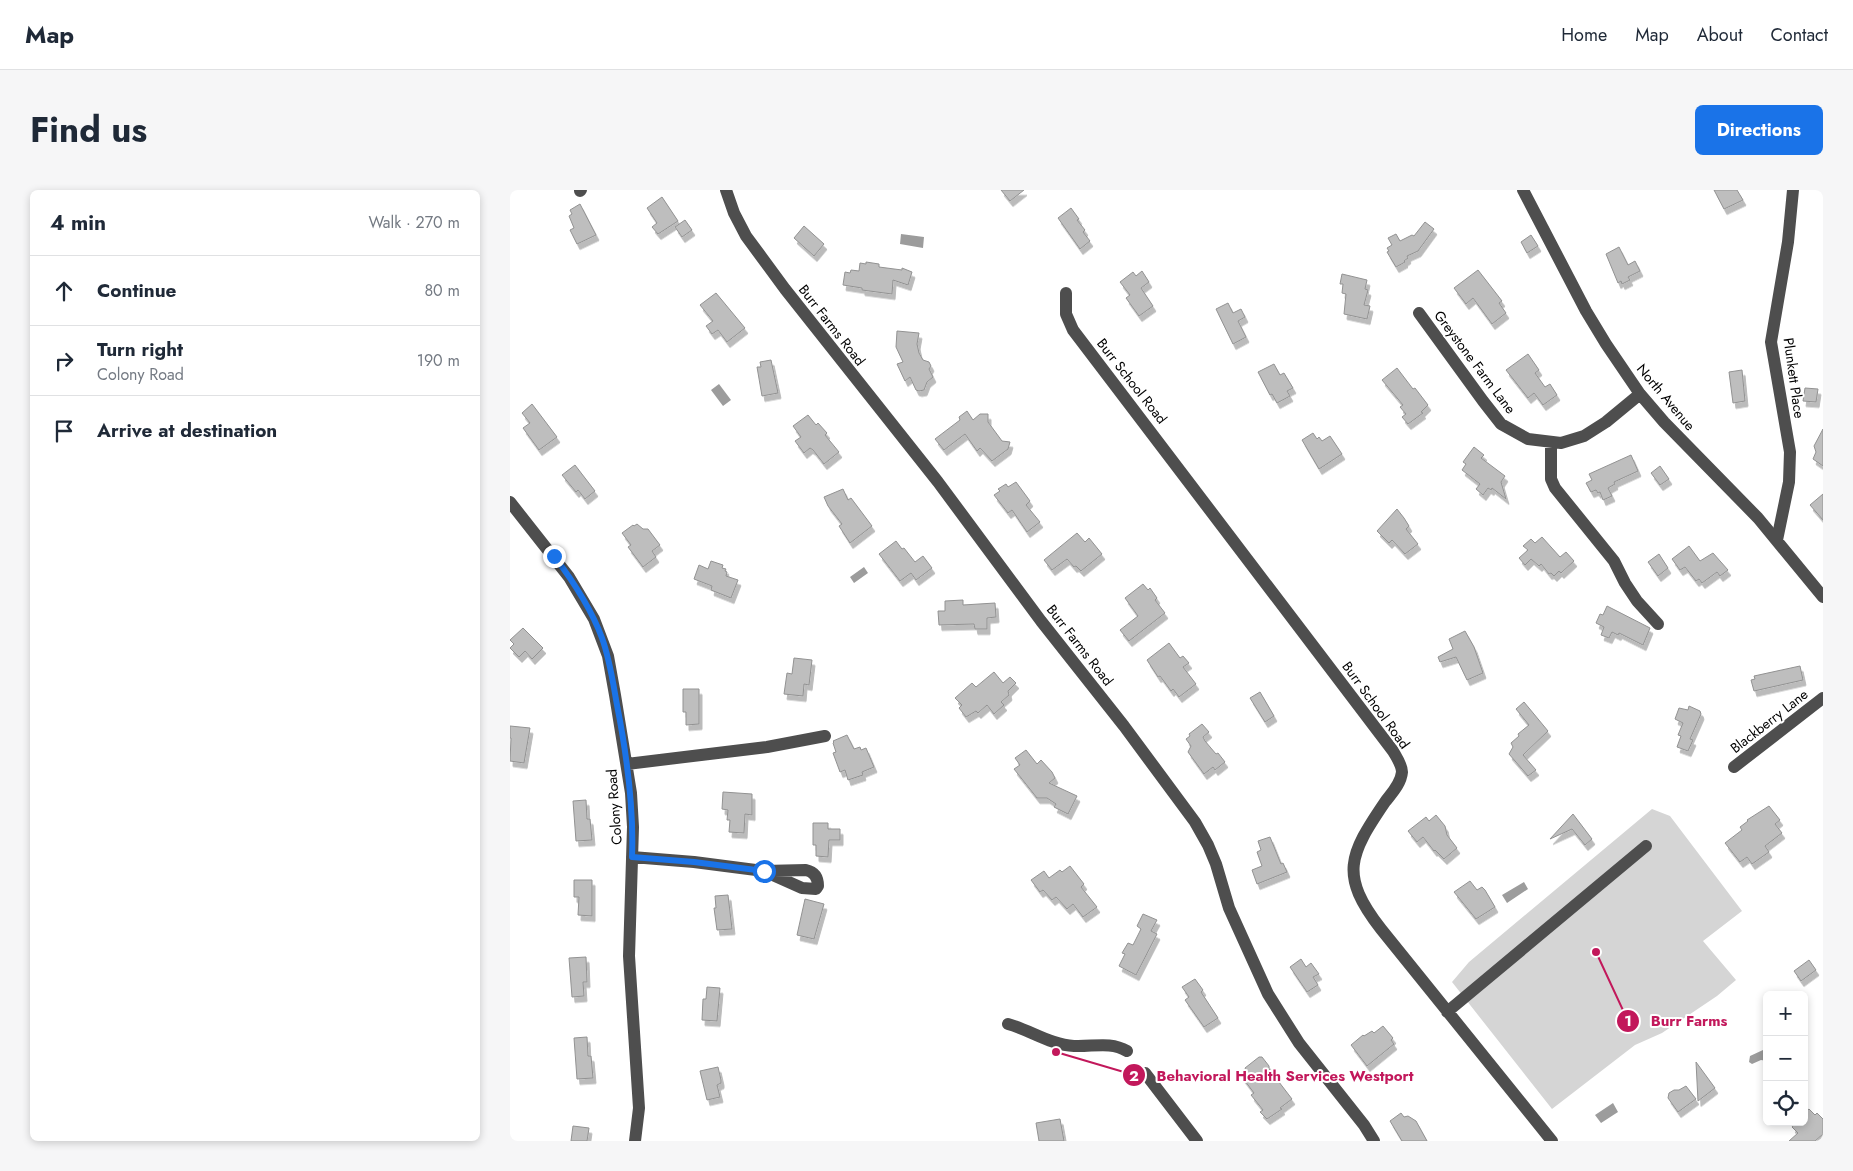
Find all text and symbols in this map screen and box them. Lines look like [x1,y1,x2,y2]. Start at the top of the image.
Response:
text: Map [25,17,74,52]
text: Home [1561,22,1607,48]
text: Map [1635,22,1669,48]
text: About [1697,22,1742,48]
text: Contact [1770,22,1828,48]
text: Find us [30,105,147,155]
button: Directions [1695,105,1823,155]
text: 4 min [50,208,106,238]
text: Walk · 270 m [369,211,460,234]
icon: ahead [50,277,78,305]
text: Continue [97,277,176,304]
text: 80 m [424,279,460,302]
street label: Burr Farms Road [794,280,870,370]
street label: Greystone Farm Lane [1429,306,1521,418]
street label: Burr School Road [1092,334,1172,428]
text: Turn right [97,336,183,363]
street label: Plunkett Place [1778,336,1810,420]
icon: right [50,347,78,375]
text: 190 m [417,349,460,372]
street label: North Avenue [1632,359,1700,435]
text: Colony Road [97,363,184,386]
icon: arrive [50,417,78,445]
text: Arrive at destination [97,417,277,444]
route end [543,545,566,568]
street label: Burr Farms Road [1042,600,1118,690]
street label: Burr School Road [1337,657,1415,753]
street label: Blackberry Lane [1726,684,1812,758]
street label: Colony Road [601,768,627,846]
route start [753,860,776,883]
map controls [1763,991,1808,1126]
button: + [1763,991,1808,1036]
callout: Burr Farms [1616,1006,1738,1036]
text: 1 [1624,1010,1632,1032]
text: Burr Farms [1651,1010,1727,1032]
button: − [1763,1036,1808,1081]
callout: Behavioral Health Services Westport [1122,1060,1424,1090]
text: 2 [1129,1065,1139,1087]
text: Behavioral Health Services Westport [1156,1065,1414,1087]
button: locate [1763,1081,1808,1126]

